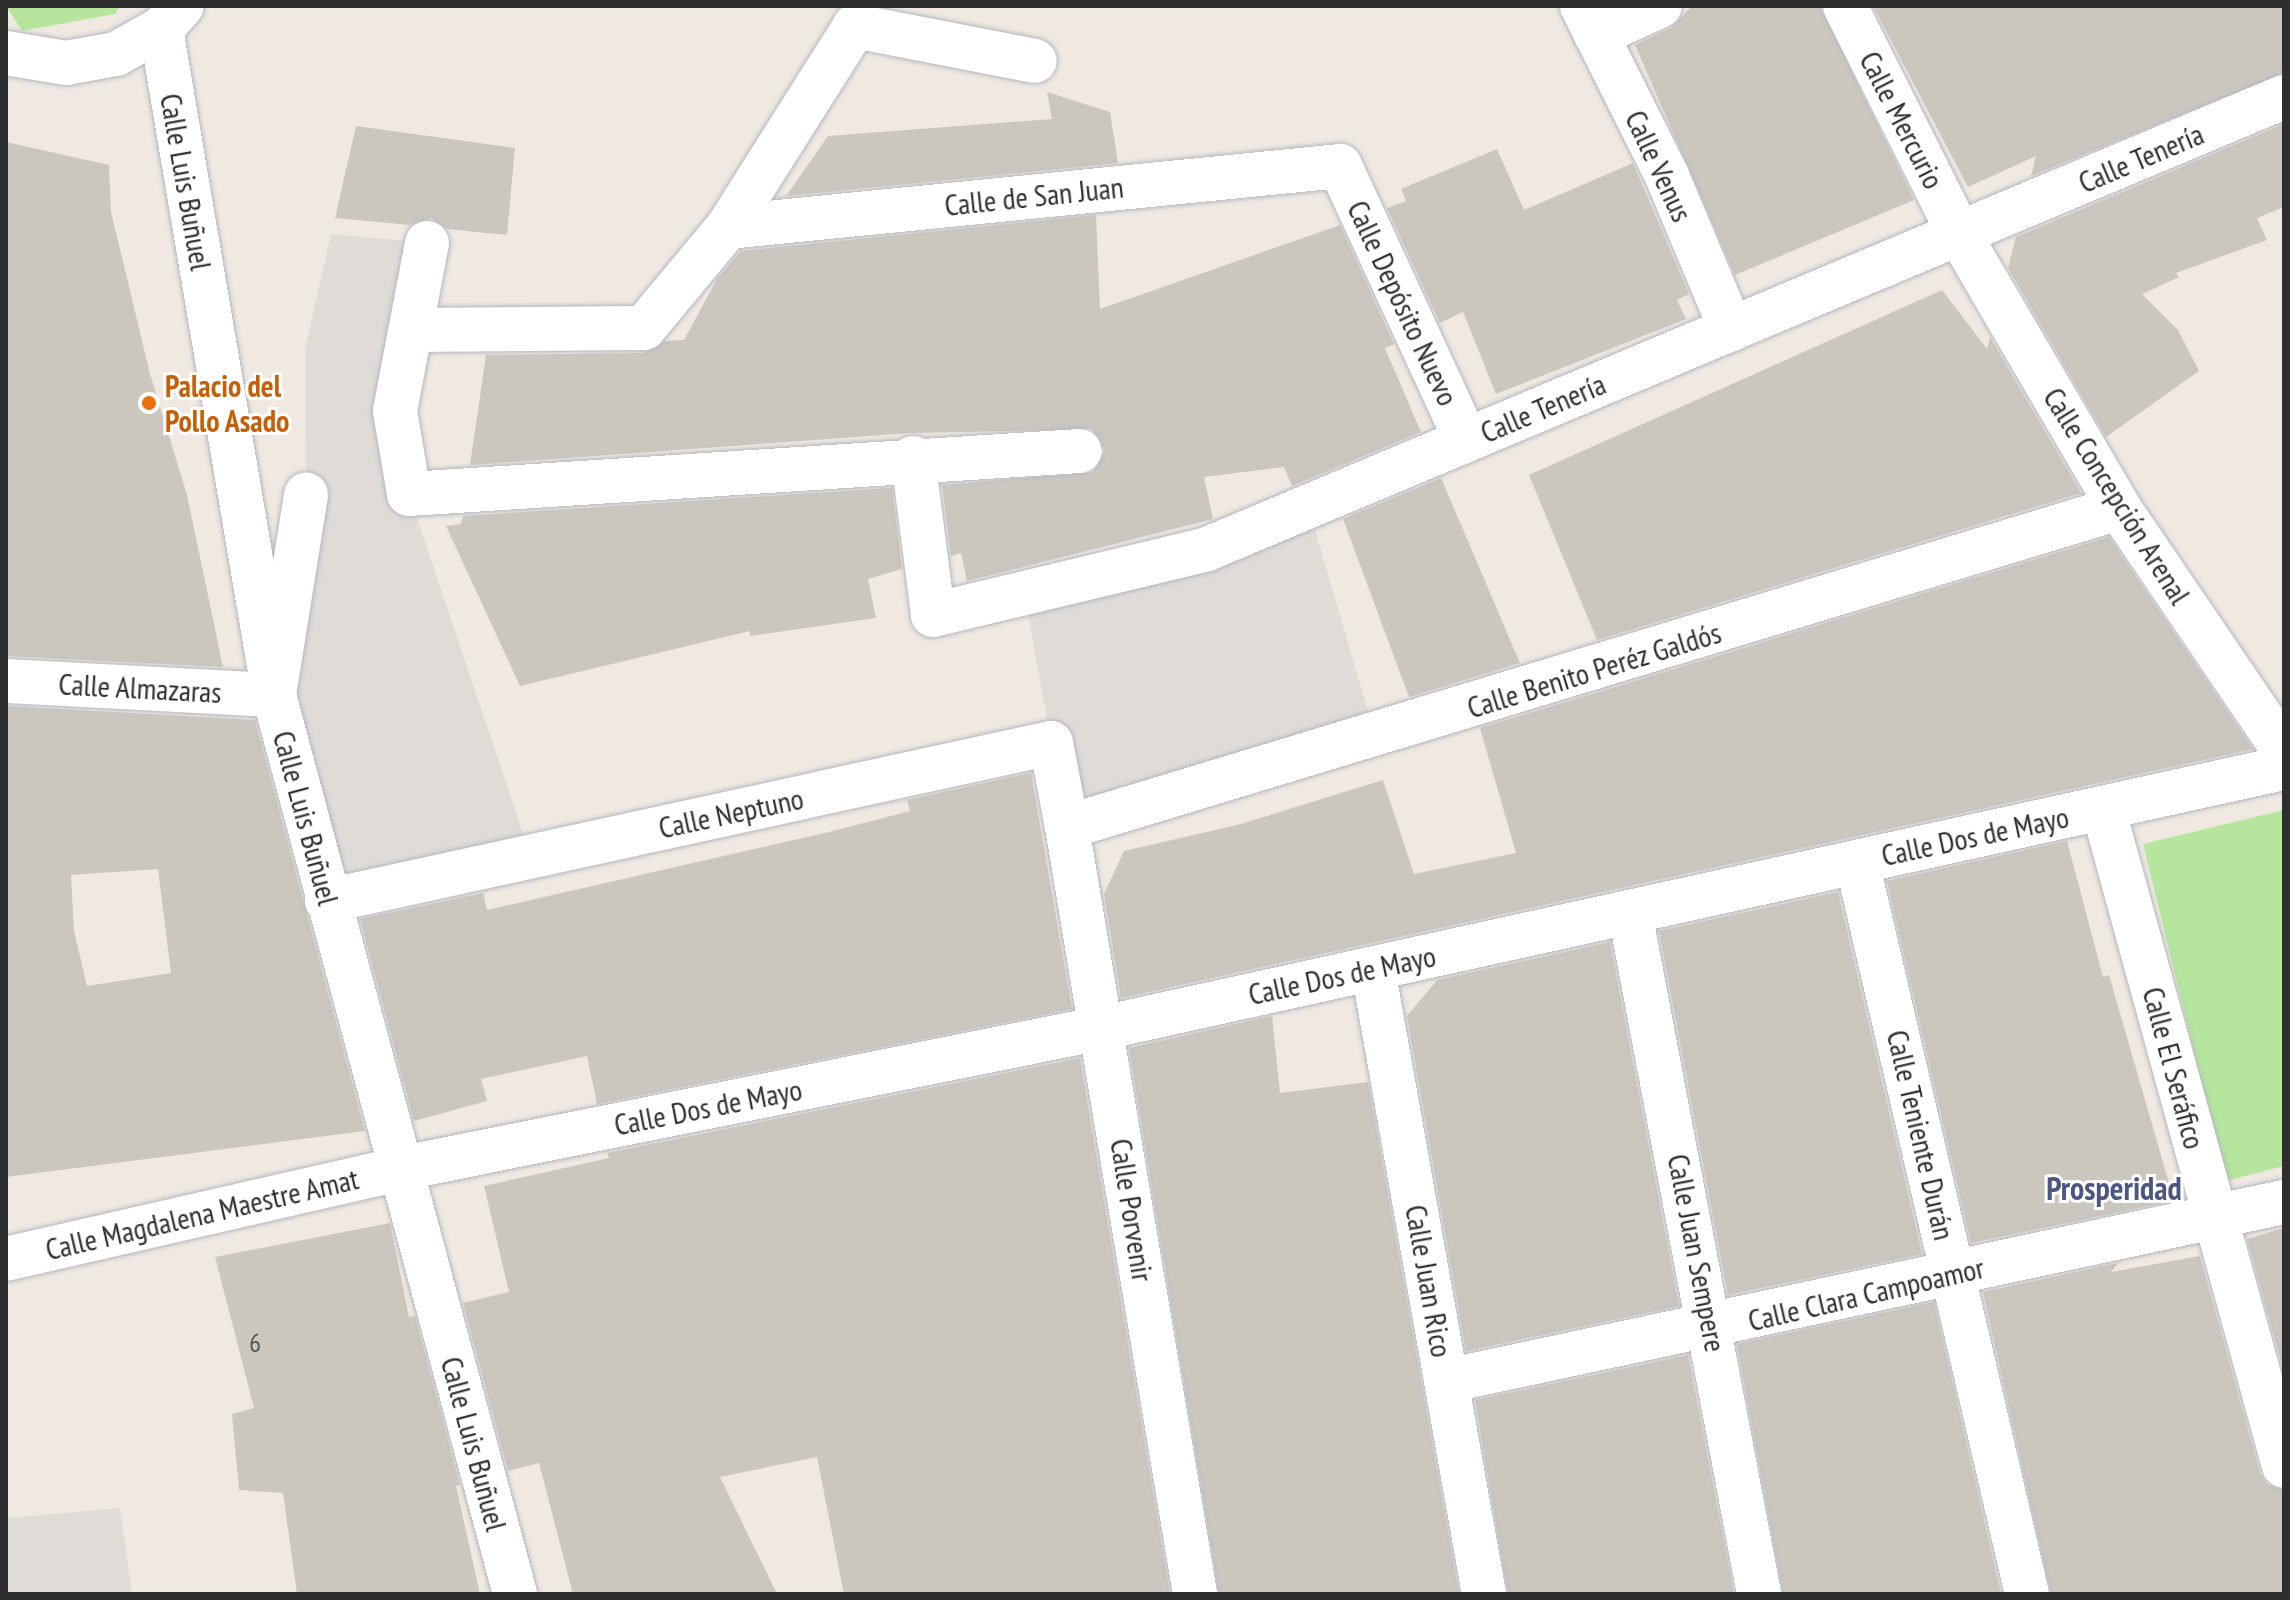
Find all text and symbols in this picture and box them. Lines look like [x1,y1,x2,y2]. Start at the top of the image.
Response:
street label: Calle Mercurio [1852,45,1952,195]
street label: Calle Luis Buñuel [153,91,219,273]
street label: Calle Venus [1617,104,1701,228]
street label: Calle Tenería [2073,115,2209,201]
street label: Calle de San Juan [943,169,1125,223]
street label: Calle Depósito Nuevo [1340,195,1466,411]
street label: Calle Tenería [1475,365,1611,451]
place label: Palacio del Pollo Asado [165,368,290,438]
street label: Calle Concepción Arenal [2036,381,2198,611]
marker: Palacio del Pollo Asado [140,394,158,412]
street label: Calle Benito Peréz Galdós [1462,614,1726,726]
street label: Calle Almazaras [57,666,223,710]
street label: Calle Luis Buñuel [265,727,347,909]
street label: Calle Neptuno [655,780,807,846]
street label: Calle Dos de Mayo [1878,799,2072,873]
street label: Calle Dos de Mayo [1245,938,1439,1012]
street label: Calle El Seráfico [2135,983,2213,1153]
street label: Calle Teniente Durán [1879,1026,1963,1244]
street label: Calle Dos de Mayo [611,1071,805,1143]
street label: Calle Porvenir [1103,1136,1161,1284]
street label: Calle Juan Sempere [1660,1151,1734,1355]
street label: Calle Magdalena Maestre Amat [42,1160,362,1268]
district label: Prosperidad [2046,1169,2182,1207]
street label: Calle Juan Rico [1398,1202,1460,1360]
street label: Calle Clara Campoamor [1745,1249,1987,1339]
house number: 6 [249,1327,261,1359]
street label: Calle Luis Buñuel [433,1353,515,1535]

